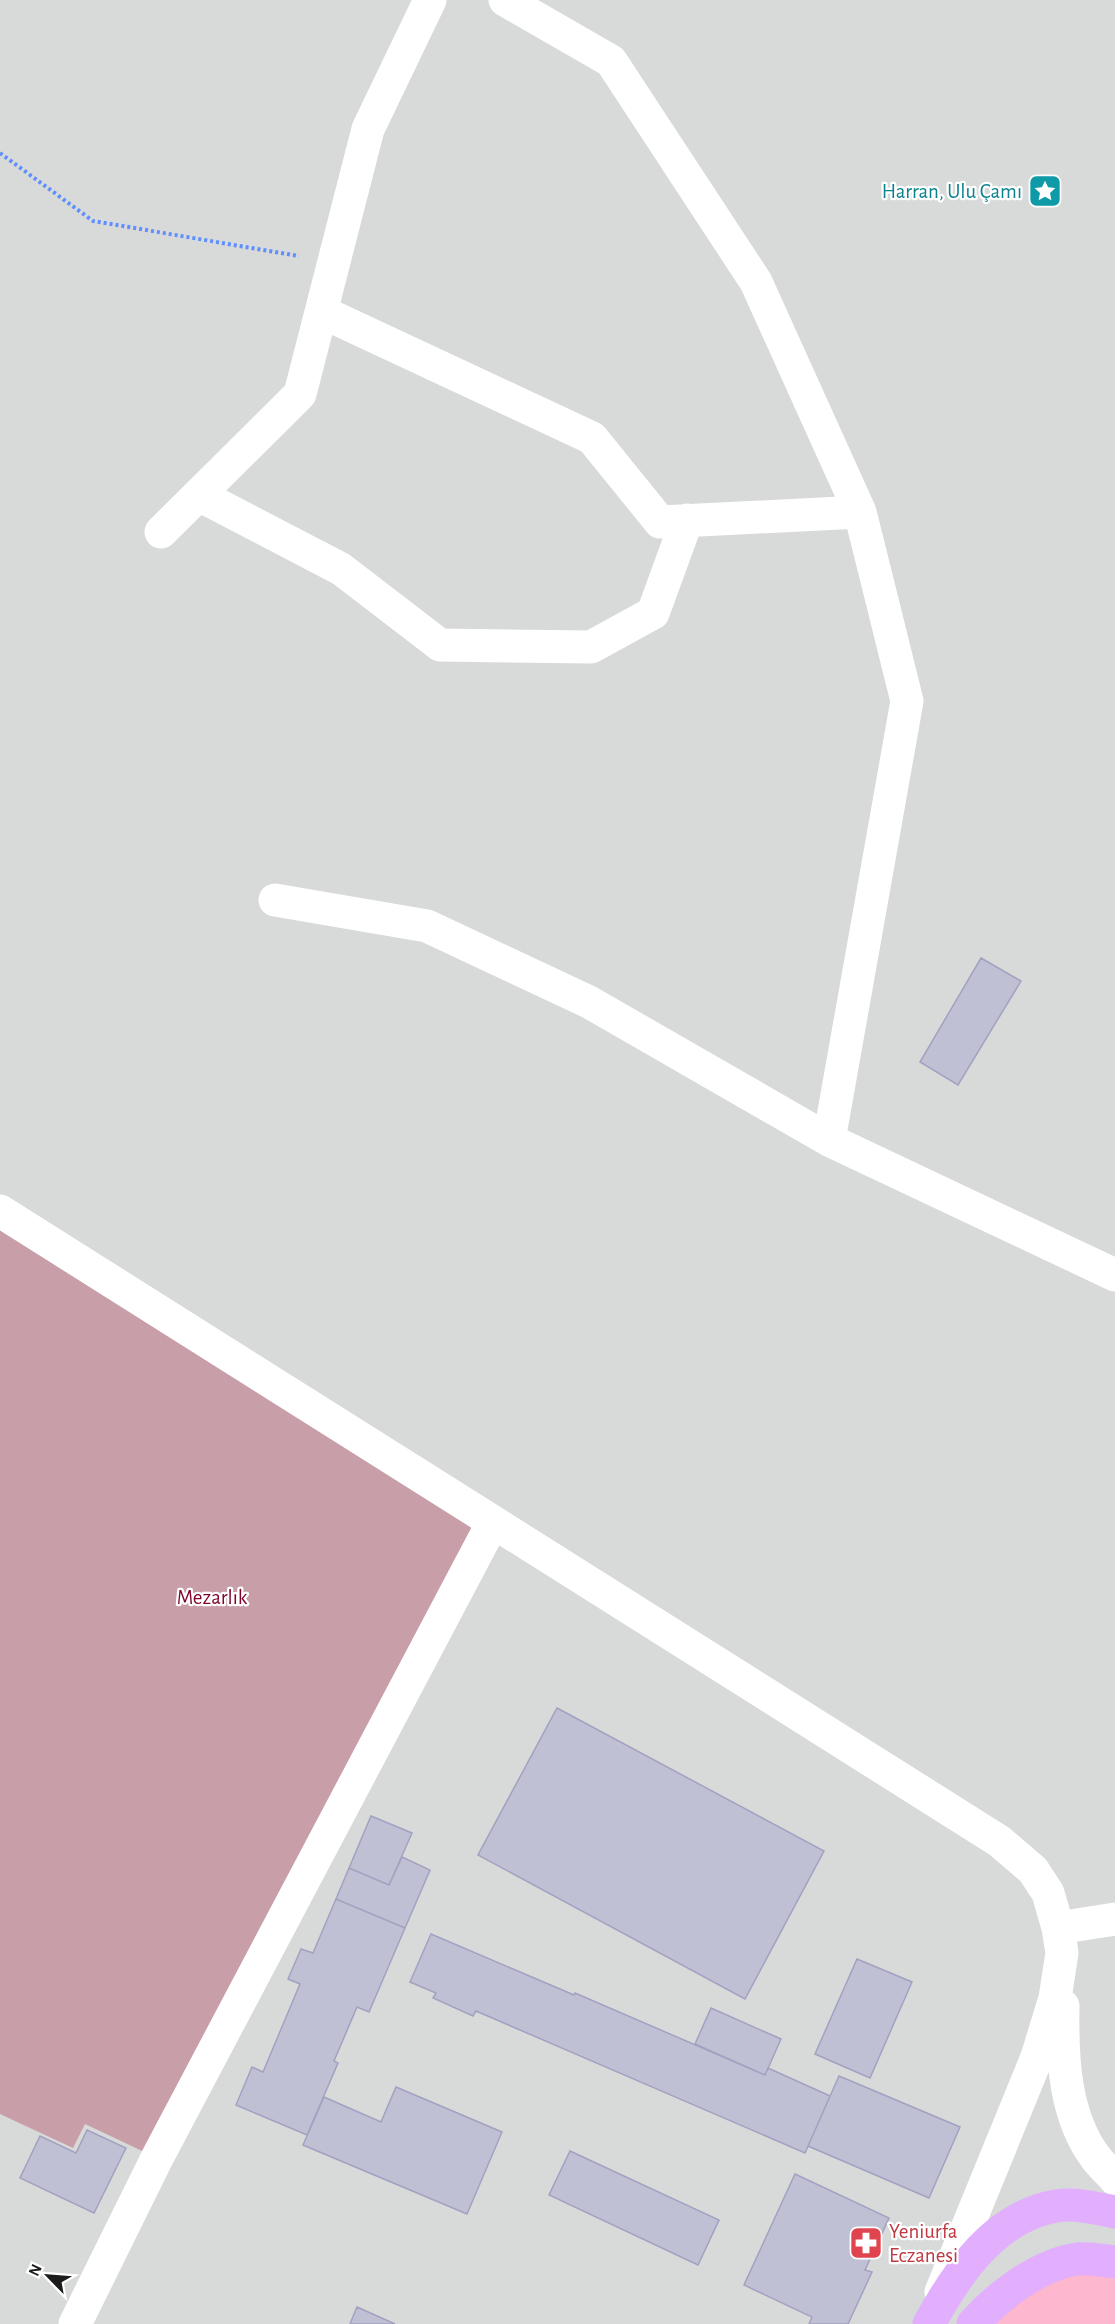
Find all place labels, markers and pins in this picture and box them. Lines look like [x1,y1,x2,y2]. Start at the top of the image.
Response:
place icon: Harran, Ulu Çamı [1027,173,1063,209]
place label: Harran, Ulu Çamı [882,181,1022,202]
place label: Yeniurfa Eczanesi [889,2221,958,2266]
pharmacy icon: Yeniurfa Eczanesi [848,2225,884,2261]

